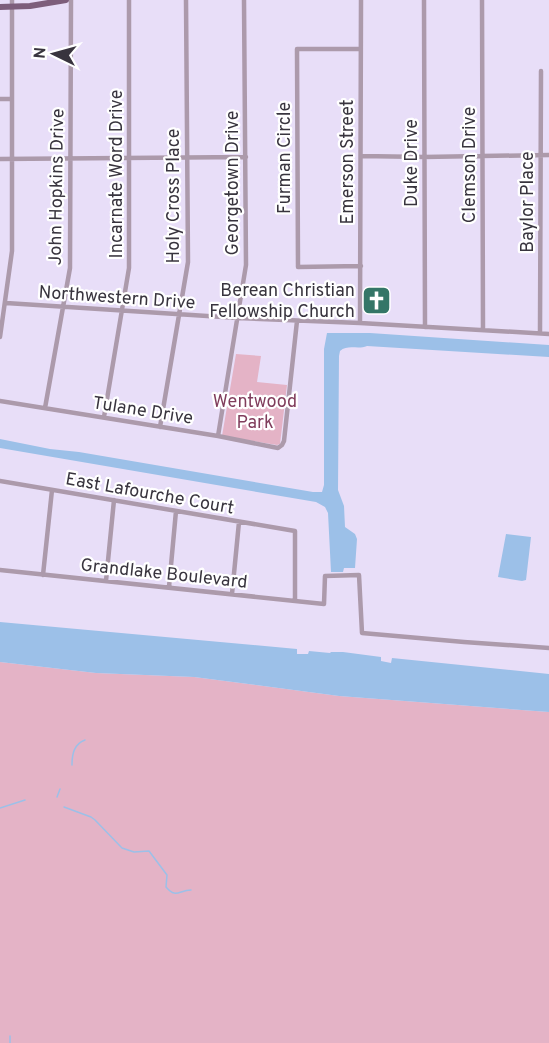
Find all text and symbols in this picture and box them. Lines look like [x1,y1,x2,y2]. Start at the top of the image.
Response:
north arrow [24,24,84,84]
text: N [31,46,52,59]
street label: Incarnate Word Drive [106,90,129,258]
street label: Emerson Street [337,99,360,225]
street label: Furman Circle [274,102,297,214]
street label: Clemson Drive [459,107,482,223]
street label: John Hopkins Drive [45,108,70,266]
street label: Georgetown Drive [222,111,245,255]
street label: Duke Drive [401,119,424,207]
street label: Holy Cross Place [163,129,186,263]
street label: Baylor Place [517,151,540,253]
place label: Berean Christian Fellowship Church [209,280,355,324]
street label: Northwestern Drive [38,282,196,315]
church icon: Berean Christian Fellowship Church [360,284,392,316]
park label: Wentwood Park [213,391,297,435]
street label: Tulane Drive [91,392,195,431]
street label: East Lafourche Court [64,468,236,521]
street label: Grandlake Boulevard [79,554,248,595]

